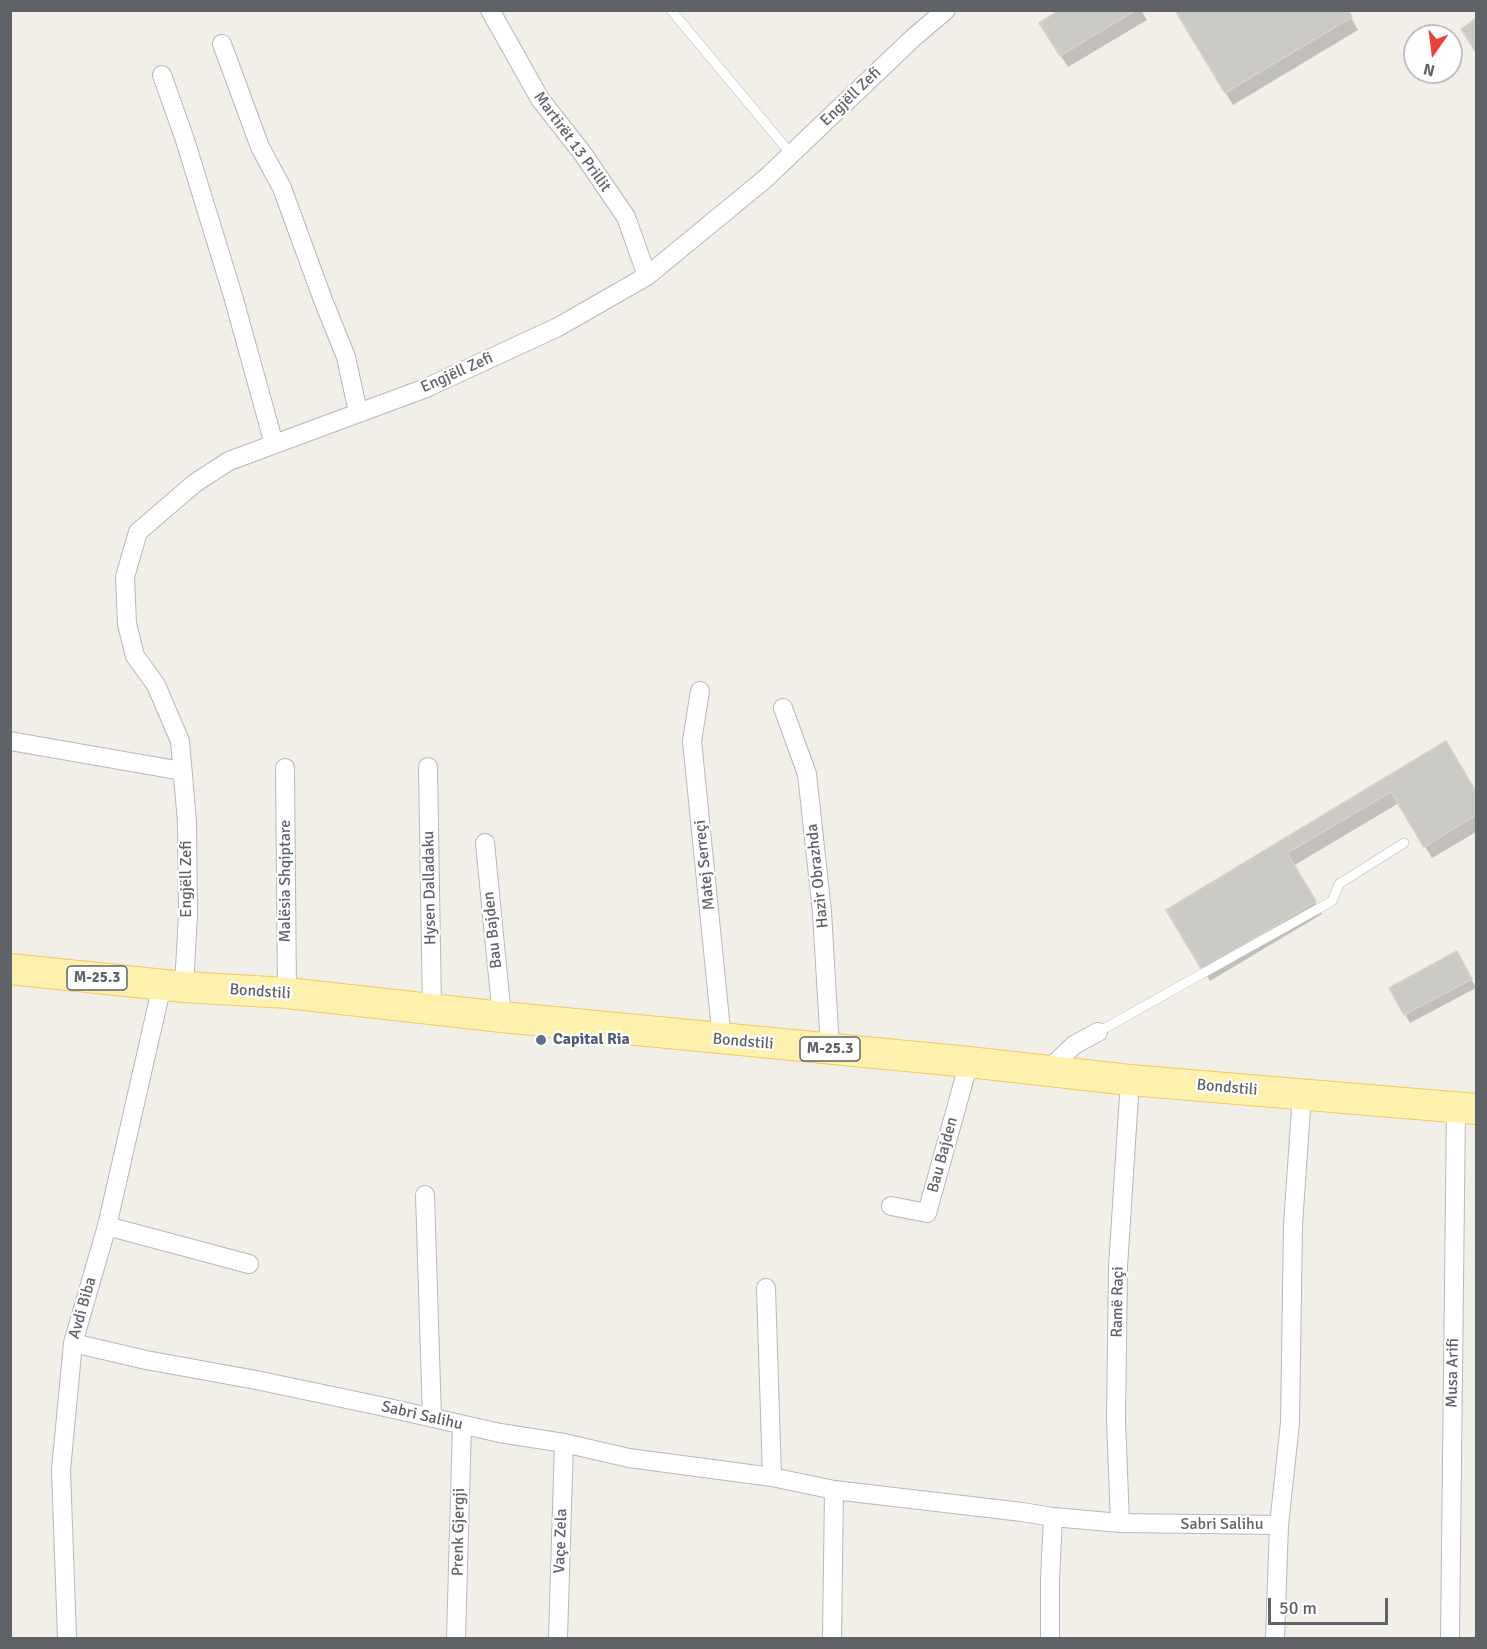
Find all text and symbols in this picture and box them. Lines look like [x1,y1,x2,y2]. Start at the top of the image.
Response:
north arrow [1403,24,1463,84]
text: N [1421,58,1437,81]
street label: Engjëll Zefi [817,63,885,131]
street label: Martirët 13 Prillit [529,88,615,196]
street label: Engjëll Zefi [418,349,496,397]
street label: Matej Serreçi [691,819,719,911]
street label: Malësia Shqiptare [276,820,296,942]
street label: Hazir Obrazhda [803,823,833,929]
street label: Hysen Dalladaku [419,831,441,945]
street label: Engjëll Zefi [177,840,197,918]
street label: Bau Bajden [479,890,507,970]
road number: M-25.3 [67,966,127,990]
street label: Bondstili [229,980,291,1004]
place label: Capital Ria [553,1030,630,1050]
street label: Bondstili [712,1030,774,1054]
marker: Capital Ria [534,1033,548,1047]
road number: M-25.3 [800,1037,860,1061]
street label: Bondstili [1196,1076,1258,1100]
street label: Bau Bajden [924,1115,962,1195]
street label: Ramë Raçi [1108,1266,1128,1338]
street label: Avdi Biba [65,1275,101,1341]
street label: Musa Arifi [1443,1338,1463,1408]
street label: Sabri Salihu [379,1397,465,1435]
street label: Prenk Gjergji [449,1488,469,1576]
street label: Vaçe Zela [550,1508,572,1574]
street label: Sabri Salihu [1181,1515,1263,1535]
scale bar [1271,1586,1391,1624]
text: 50 m [1279,1597,1317,1619]

